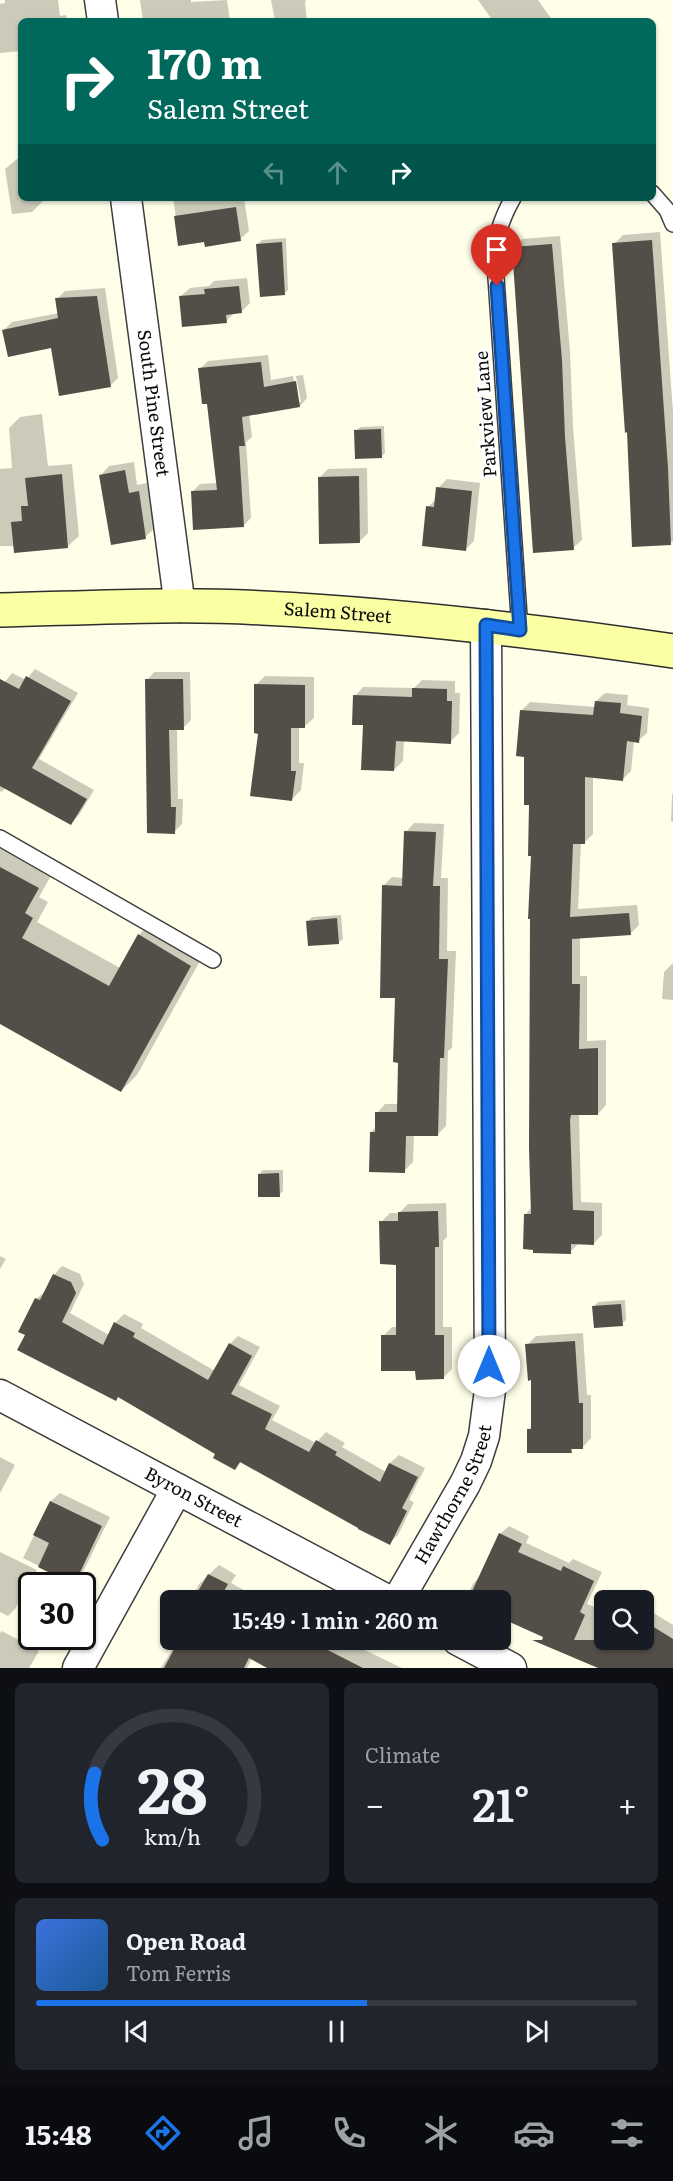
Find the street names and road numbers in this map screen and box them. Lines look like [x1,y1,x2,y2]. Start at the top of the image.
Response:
street label: South Pine Street [132,328,178,479]
street label: Parkview Lane [467,350,502,478]
street label: Salem Street [283,594,394,629]
street label: Hawthorne Street [407,1422,497,1569]
street label: Byron Street [140,1459,249,1534]

